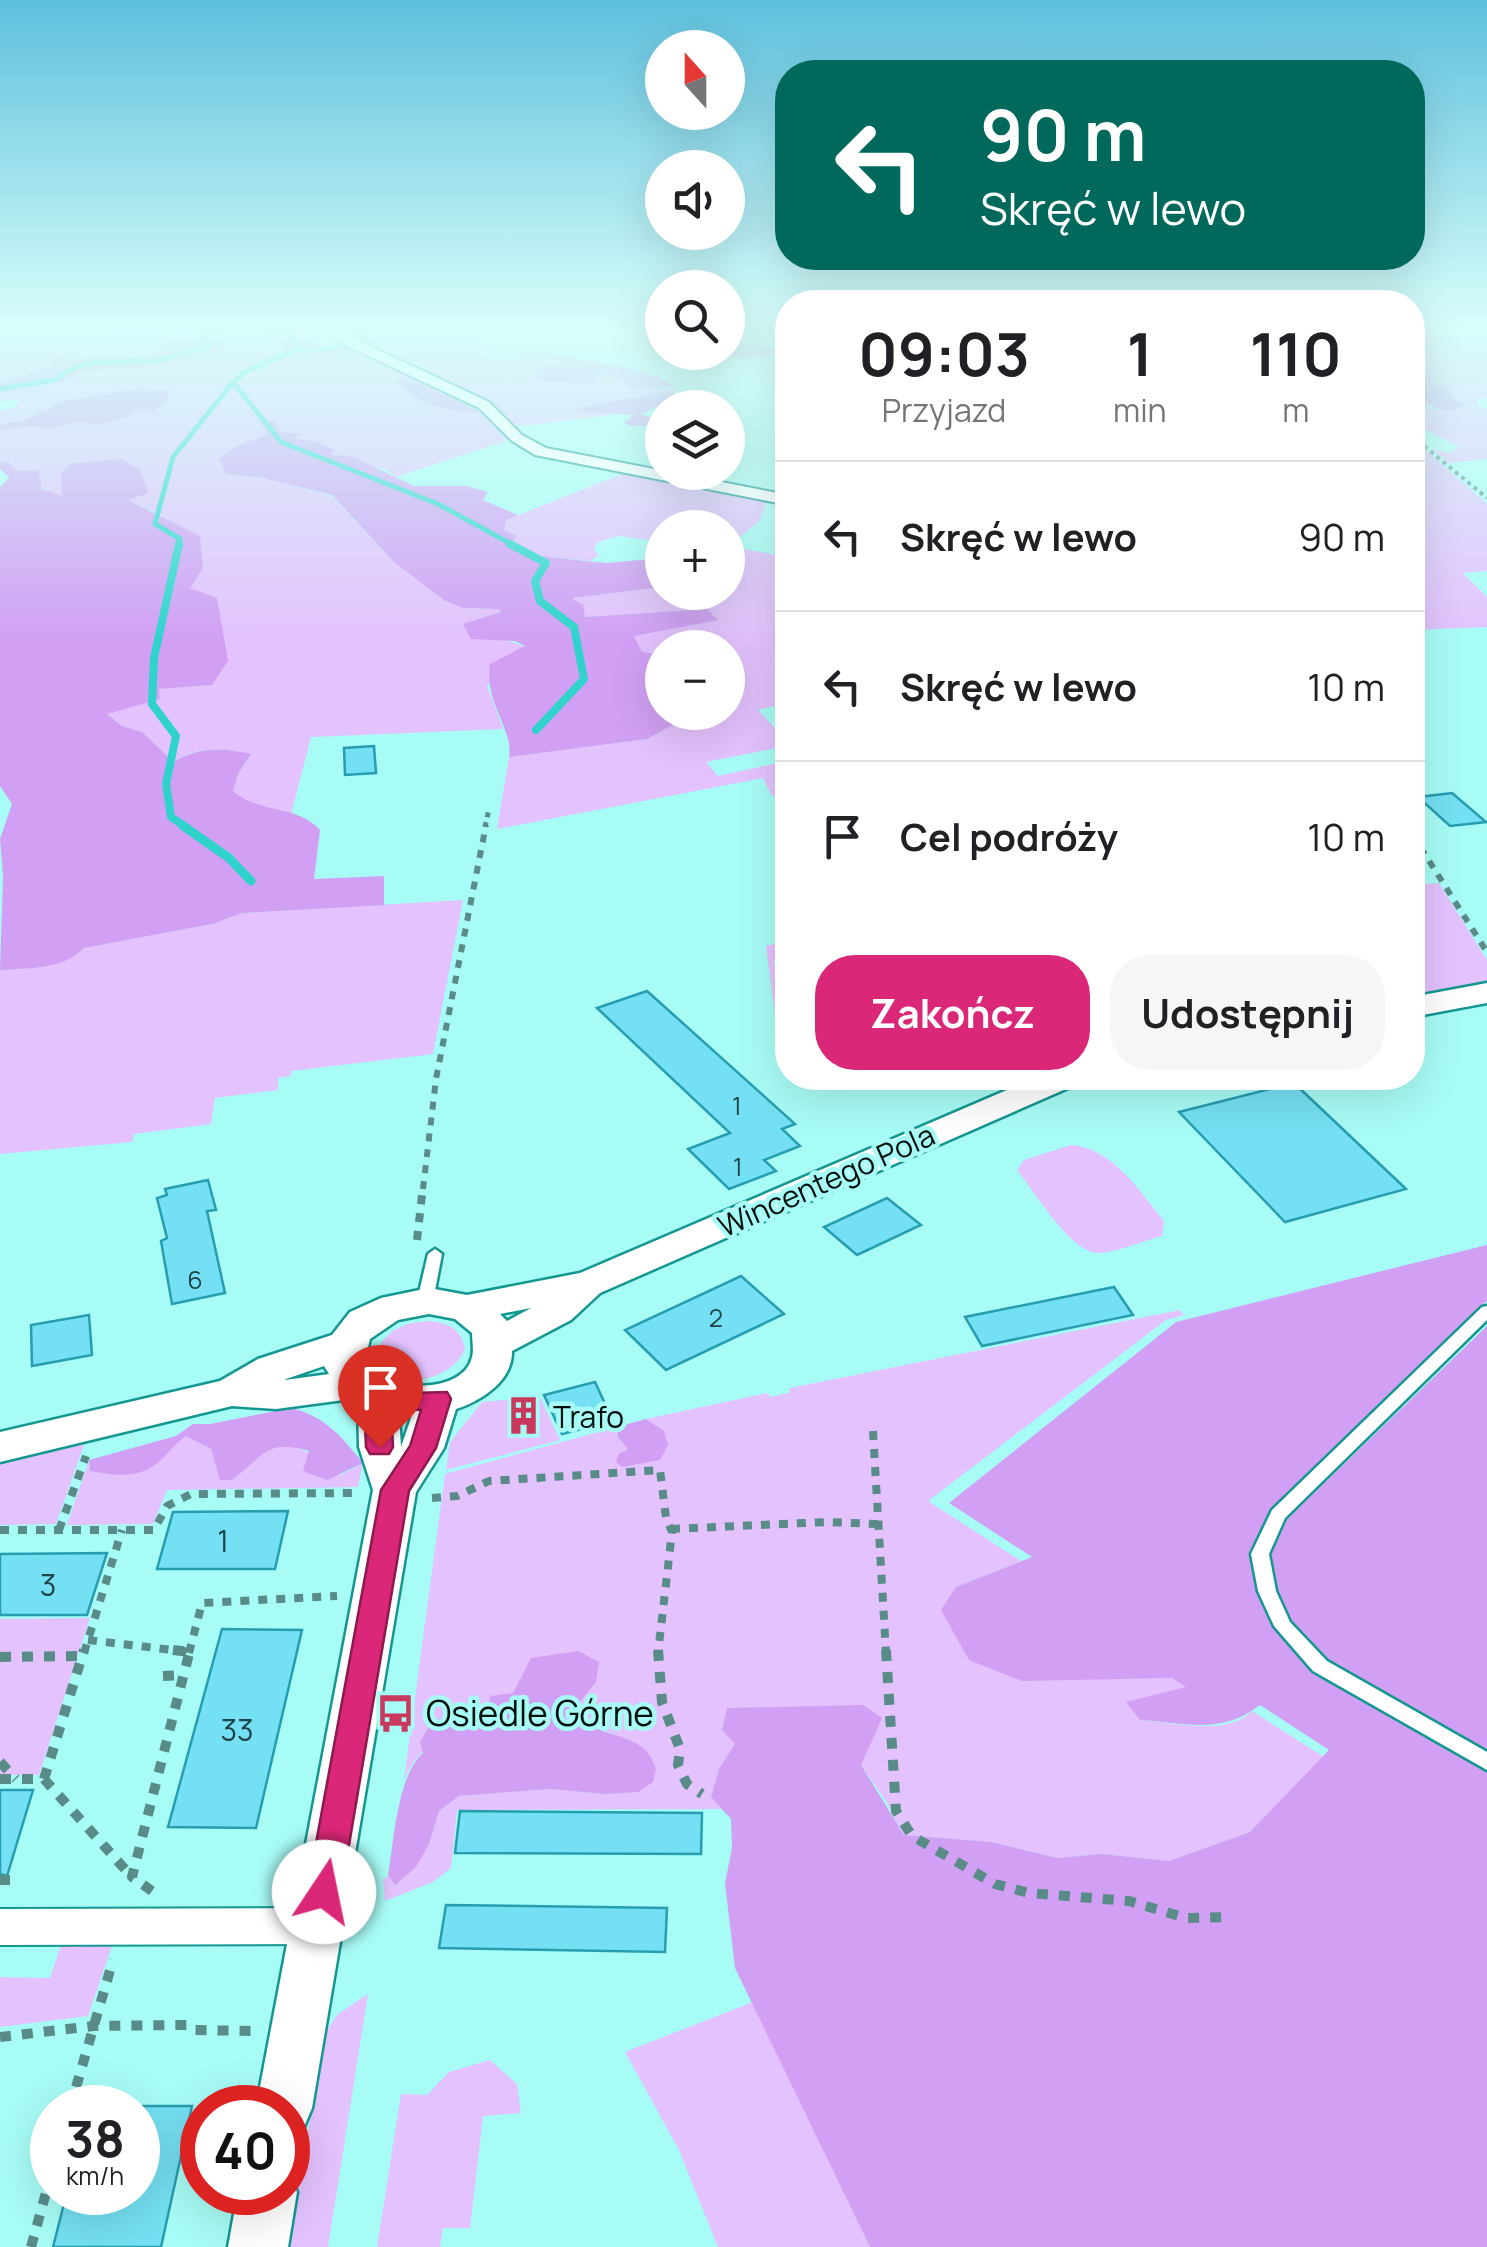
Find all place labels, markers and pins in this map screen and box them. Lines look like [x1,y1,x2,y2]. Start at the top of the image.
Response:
pin [338,1345,423,1448]
building icon: Trafo [502,1395,544,1437]
place label: Trafo [553,1396,624,1437]
place label: Osiedle Górne [426,1689,654,1737]
bus stop icon: Osiedle Górne [375,1692,417,1734]

